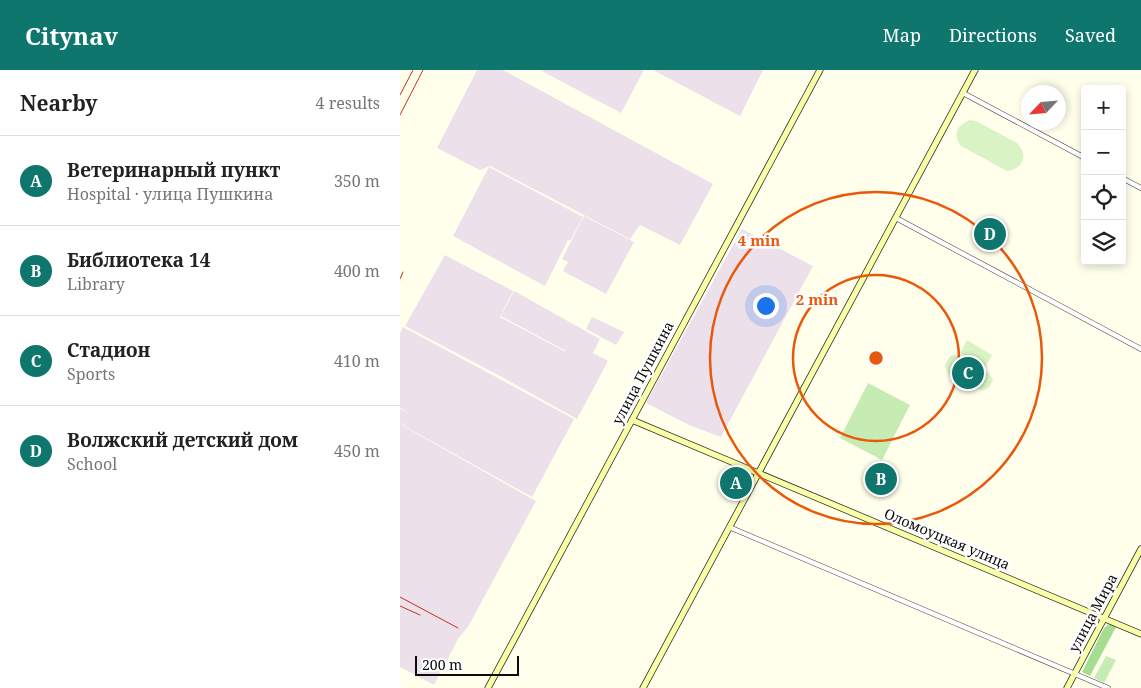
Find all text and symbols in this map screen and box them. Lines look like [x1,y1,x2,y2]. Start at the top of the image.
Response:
text: Citynav [25,19,118,52]
text: Map [883,23,921,47]
text: Directions [949,23,1037,47]
text: Saved [1065,23,1116,47]
north arrow [1021,85,1066,130]
map controls [1081,85,1126,265]
button: + [1081,85,1126,130]
text: Nearby [20,89,98,117]
text: 4 results [316,92,380,114]
button: − [1081,130,1126,175]
text: Ветеринарный пункт [67,157,280,183]
text: A [30,170,42,192]
text: 350 m [334,170,380,192]
button: locate [1081,175,1126,220]
text: Hospital · улица Пушкина [67,183,273,205]
pin: D [974,215,1006,253]
button: layers [1081,220,1126,265]
text: 4 min [738,230,780,250]
text: Библиотека 14 [67,247,211,273]
text: B [31,260,41,282]
text: 400 m [334,260,380,282]
text: Library [67,273,125,295]
text: 2 min [796,289,838,309]
your location [753,293,779,319]
street label: улица Пушкина [607,318,678,428]
text: Стадион [67,337,150,363]
centre of rings [867,349,885,367]
text: C [31,350,41,372]
text: 410 m [334,350,380,372]
pin: C [952,354,984,392]
text: Sports [67,363,115,385]
text: Волжский детский дом [67,427,298,453]
text: D [30,440,42,462]
text: 450 m [334,440,380,462]
text: School [67,453,117,475]
pin: B [865,460,897,498]
pin: A [720,464,752,502]
street label: Оломоуцкая улица [881,503,1013,574]
street label: улица Мира [1064,570,1121,655]
scale bar [415,653,519,676]
text: 200 m [422,655,462,674]

